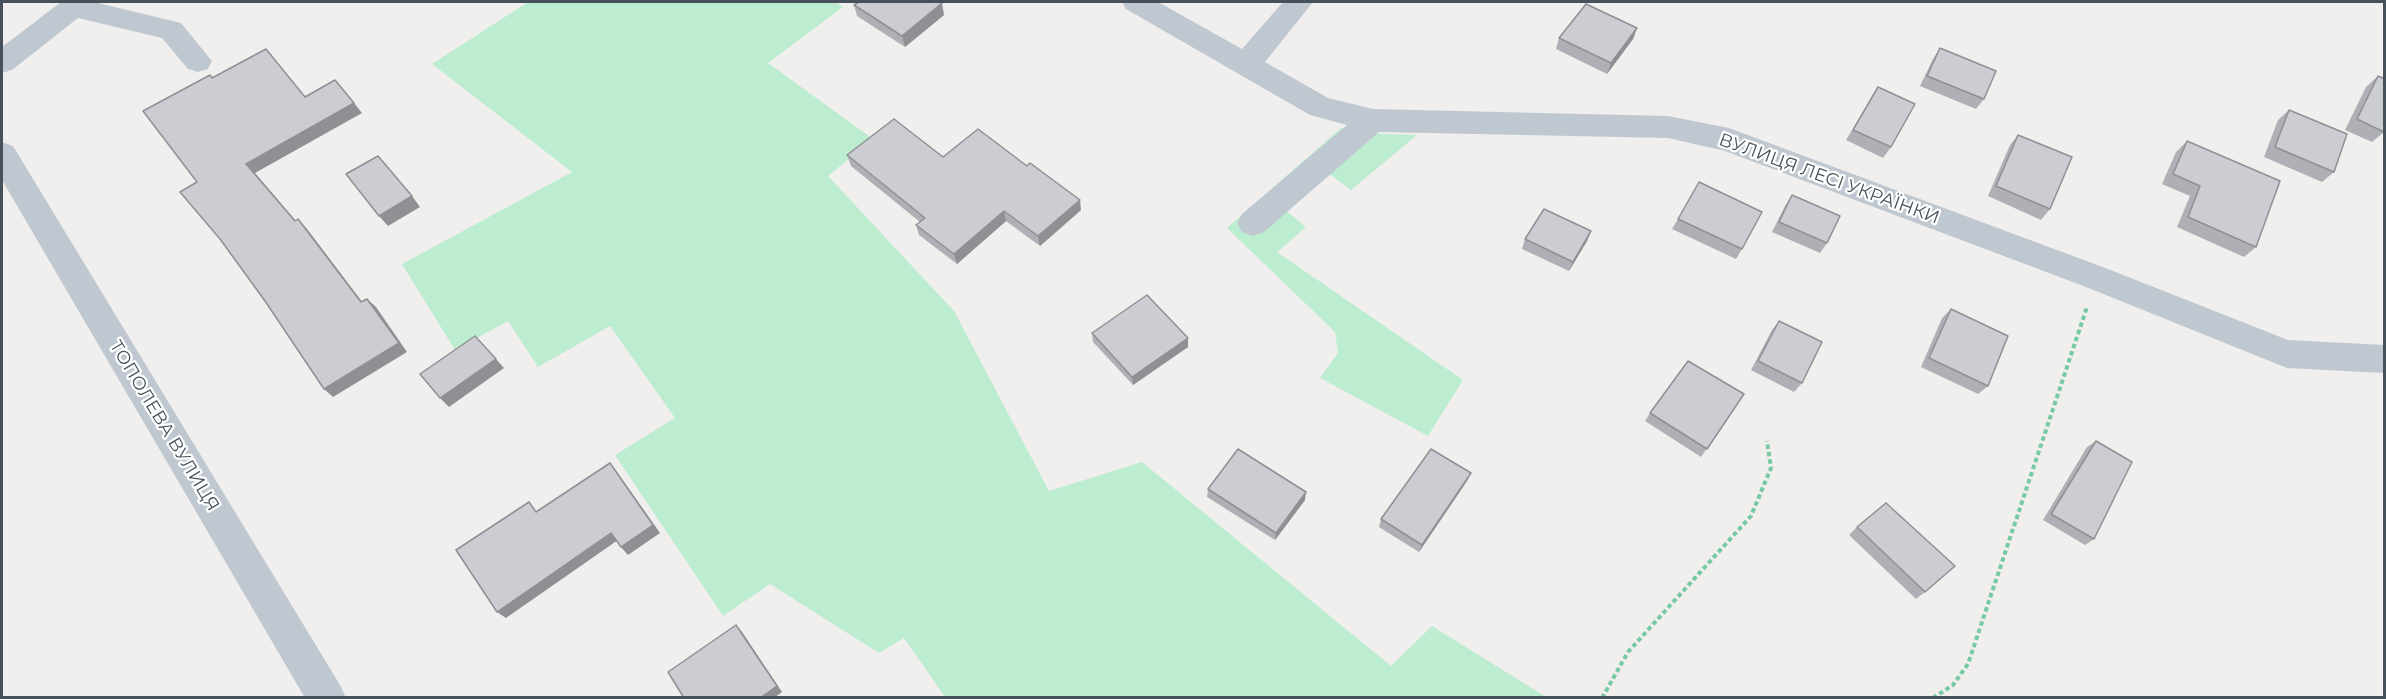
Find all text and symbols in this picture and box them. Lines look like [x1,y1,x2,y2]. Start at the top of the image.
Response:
street label: ВУЛИЦЯ ЛЕСІ УКРАЇНКИ [1716,129,1942,229]
street label: ТОПОЛЕВА ВУЛИЦЯ [104,337,224,515]

